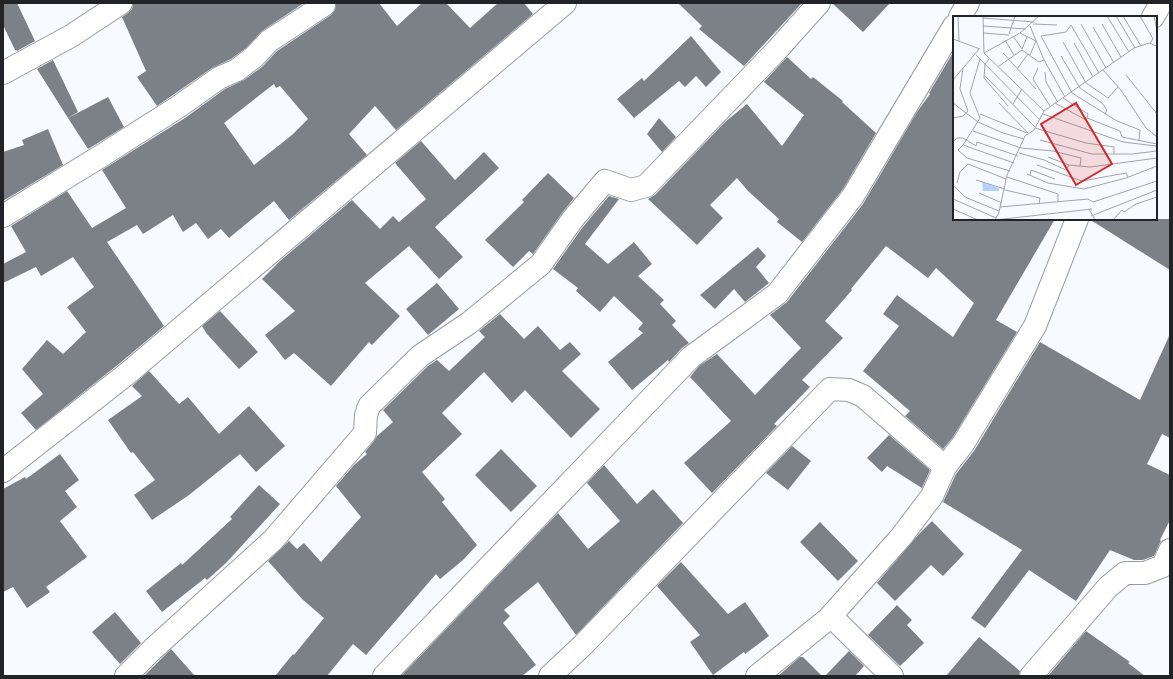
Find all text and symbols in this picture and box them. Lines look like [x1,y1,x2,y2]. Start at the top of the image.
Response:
inset map [953,16,1157,220]

